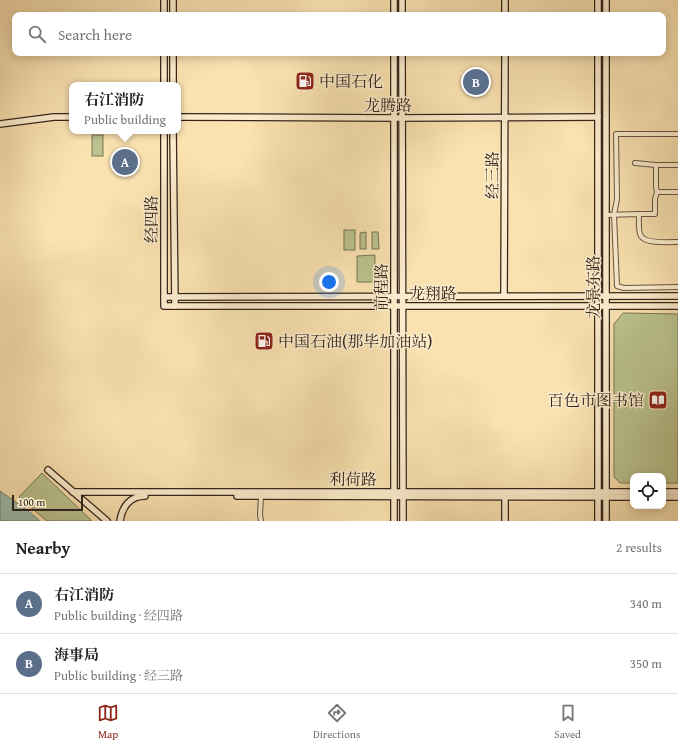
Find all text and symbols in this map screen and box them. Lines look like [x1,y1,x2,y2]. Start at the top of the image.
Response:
search box [12,12,666,56]
icon: search [26,23,48,45]
text: Search here [58,24,132,45]
pin: B [463,67,489,97]
place label: 中国石化 [319,69,383,93]
fuel station icon: 中国石化 [294,70,316,92]
popup [69,82,181,134]
text: 右江消防 [84,89,144,110]
street label: 龙腾路 [364,93,412,117]
text: Public building [84,110,166,129]
pin: A [112,147,138,177]
street label: 经三路 [480,151,504,199]
street label: 经四路 [139,195,163,243]
street label: 龙景东路 [581,255,605,319]
street label: 前程路 [369,263,393,311]
your location [319,272,339,292]
street label: 龙翔路 [409,281,457,305]
place label: 中国石油(那毕加油站) [278,329,432,353]
fuel station icon: 中国石油(那毕加油站) [253,330,275,352]
place label: 百色市图书馆 [548,388,644,412]
library icon: 百色市图书馆 [647,389,669,411]
street label: 利荷路 [329,467,377,491]
map controls [630,473,666,509]
button: locate [630,473,666,509]
scale bar [12,493,83,512]
text: 100 m [18,494,45,510]
text: Nearby [16,535,70,560]
text: 2 results [616,538,662,557]
text: 右江消防 [54,584,114,605]
text: A [25,594,33,613]
text: 340 m [630,594,662,613]
text: Public building · 经四路 [54,606,183,625]
text: 海事局 [54,644,99,665]
text: B [25,654,33,673]
text: 350 m [630,654,662,673]
text: Public building · 经三路 [54,666,183,685]
tab: Map [97,702,119,742]
tab: Directions [313,702,360,742]
tab: Saved [554,702,581,742]

